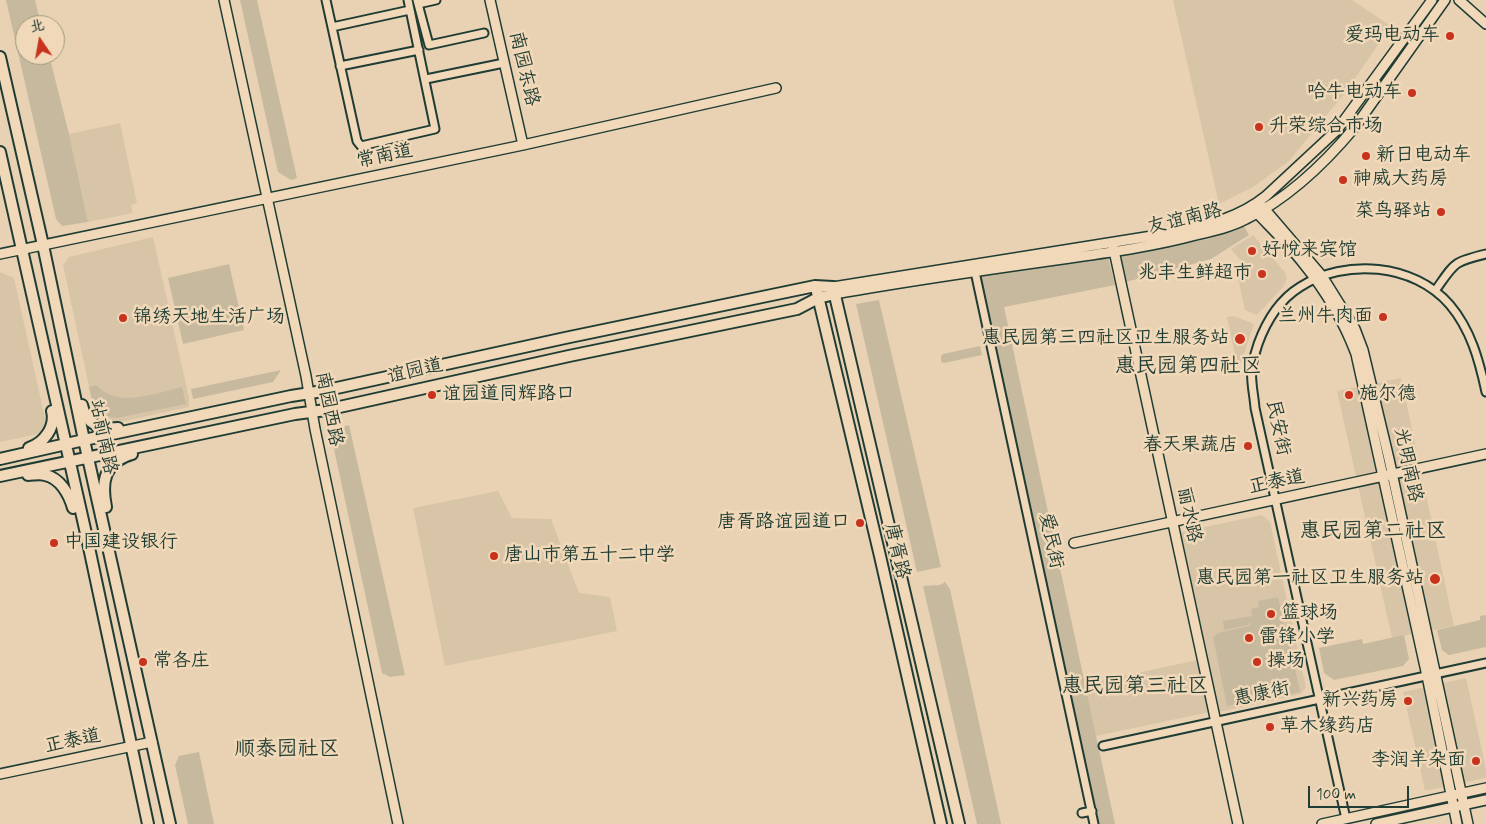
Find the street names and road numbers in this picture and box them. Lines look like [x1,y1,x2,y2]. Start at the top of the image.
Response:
street label: 南园东路 [503,29,543,109]
street label: 常南道 [355,140,415,174]
street label: 友谊南路 [1145,200,1225,240]
street label: 谊园道 [385,354,445,390]
street label: 南园西路 [310,370,346,448]
street label: 站前南路 [83,397,121,477]
street label: 民安街 [1260,398,1294,458]
street label: 光明南路 [1388,425,1426,505]
street label: 正泰道 [1247,466,1307,500]
street label: 丽水路 [1171,485,1205,545]
street label: 爱民街 [1033,511,1067,571]
street label: 唐胥路 [878,521,914,581]
street label: 惠康街 [1232,678,1292,712]
street label: 正泰道 [43,725,103,759]

